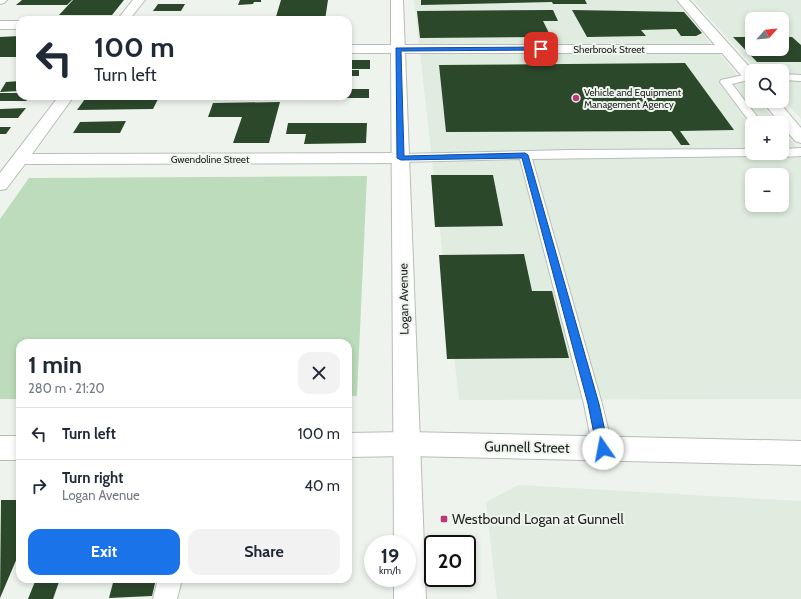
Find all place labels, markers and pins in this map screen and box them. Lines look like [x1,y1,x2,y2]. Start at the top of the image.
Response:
pin [524,32,558,66]
place label: Vehicle and Equipment Management Agency [584,86,682,111]
marker: Vehicle and Equipment Management Agency [571,93,581,103]
place label: Westbound Logan at Gunnell [452,510,624,528]
marker: Westbound Logan at Gunnell [439,514,449,524]

